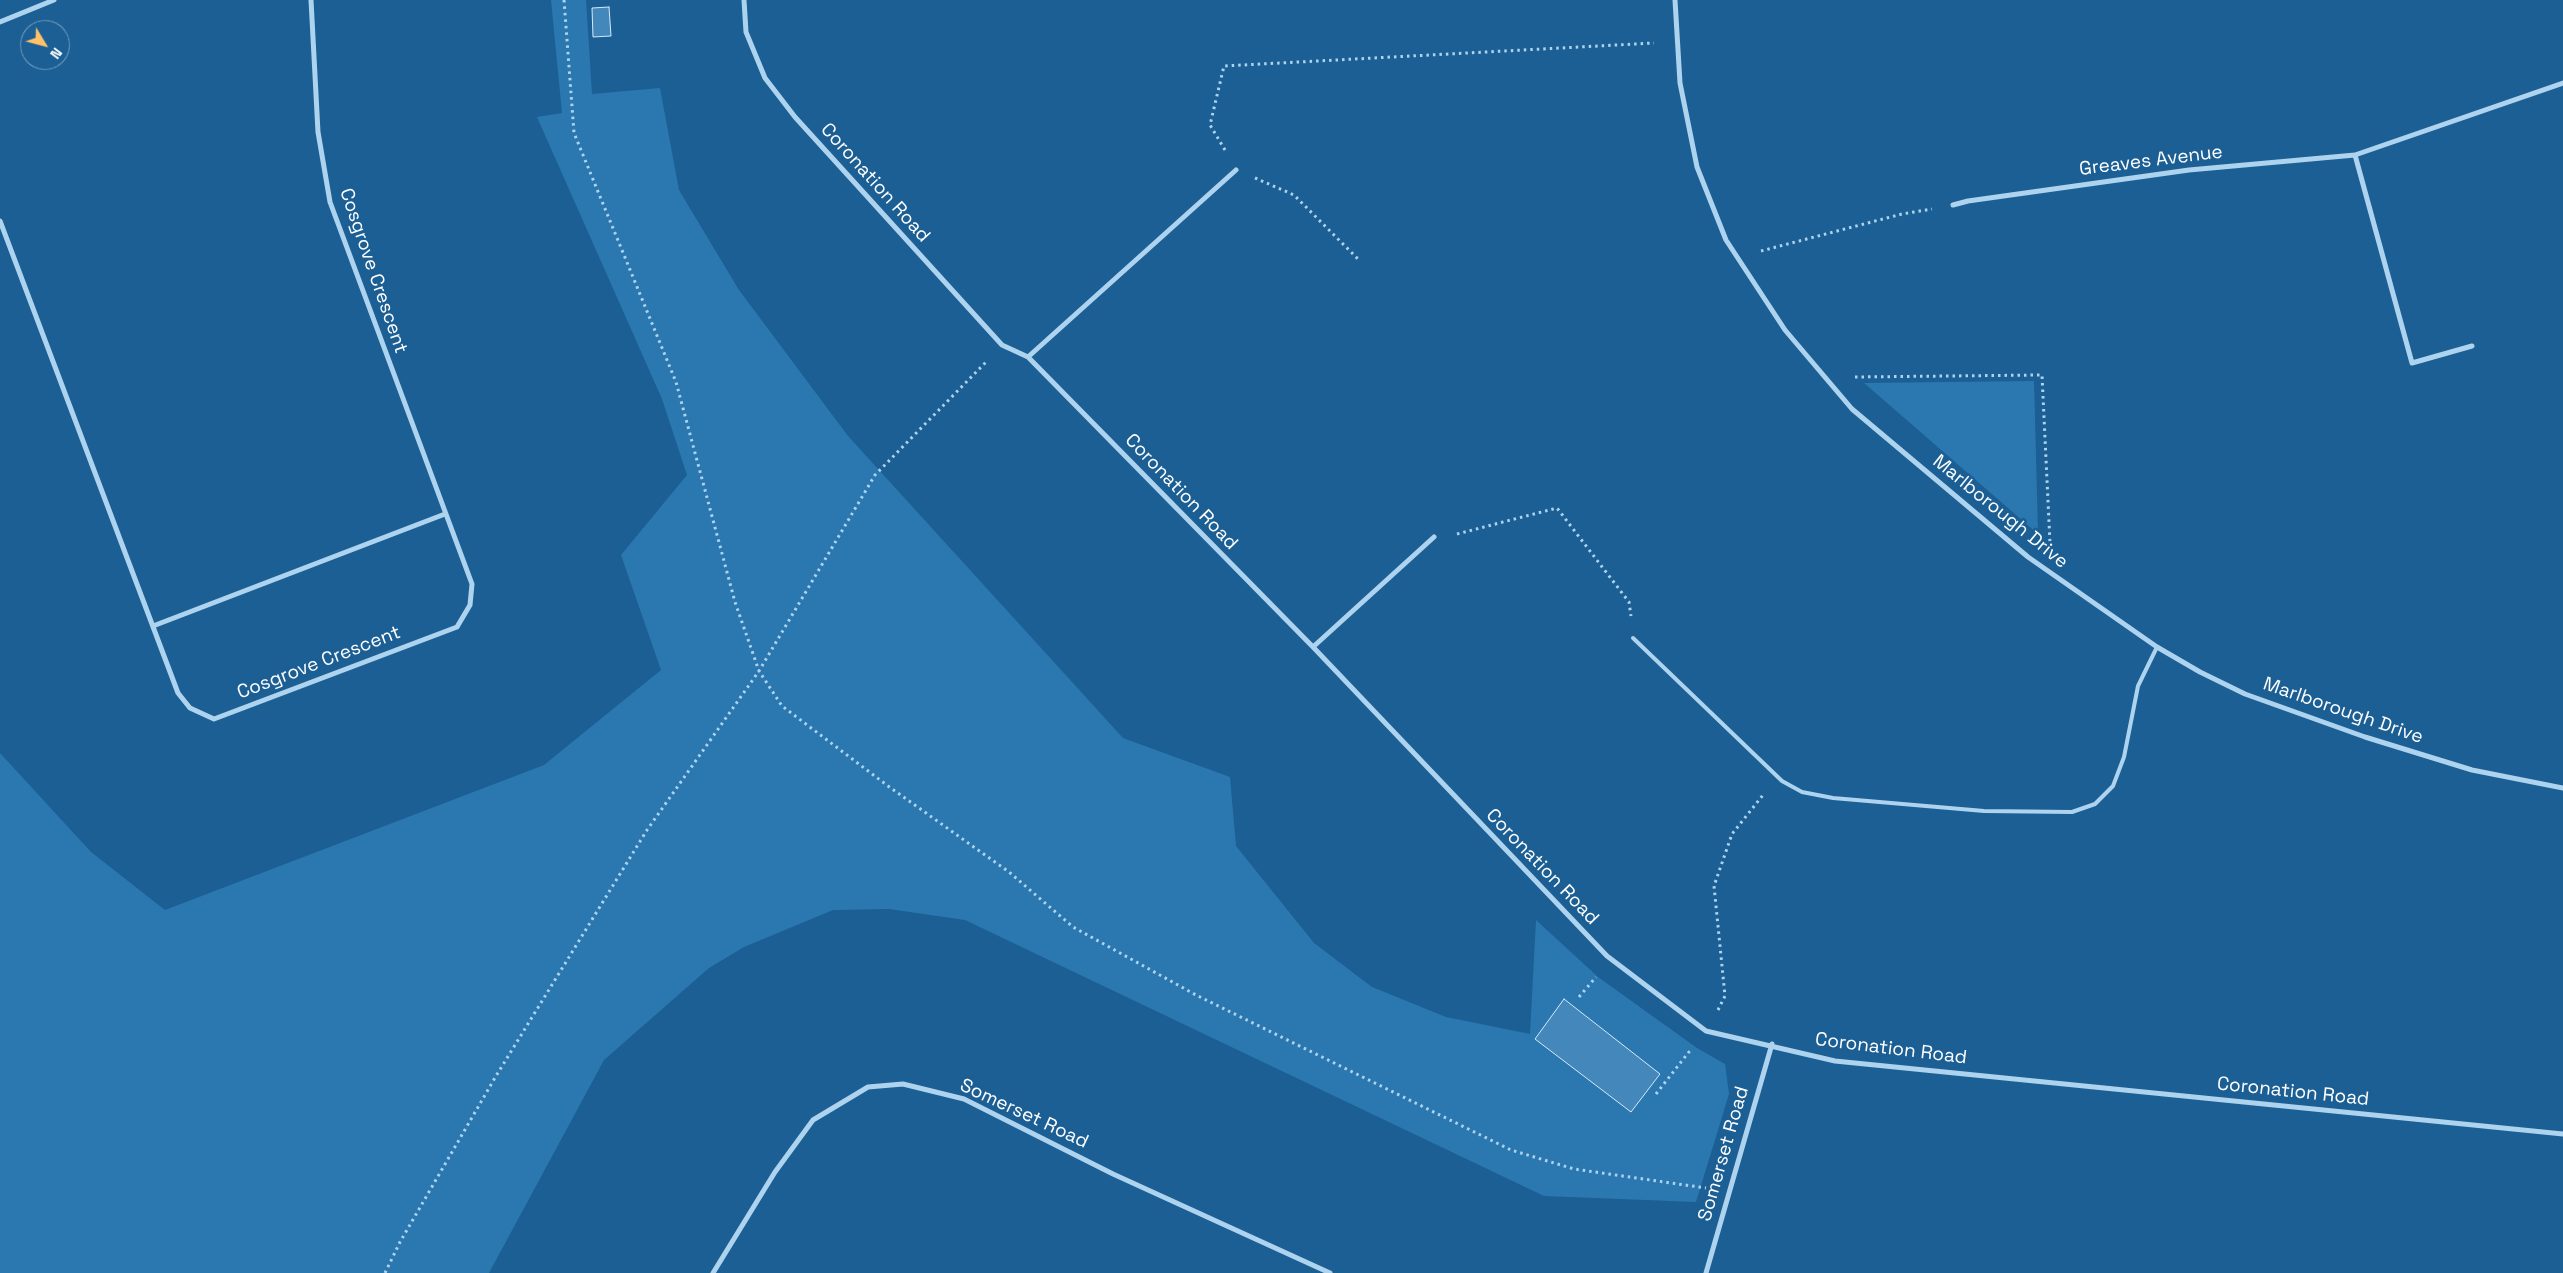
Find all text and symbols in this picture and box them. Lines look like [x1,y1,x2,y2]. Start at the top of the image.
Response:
north arrow [20,20,70,70]
text: N [46,44,66,63]
street label: Coronation Road [815,119,935,247]
street label: Greaves Avenue [2078,141,2224,181]
street label: Cosgrove Crescent [334,185,412,357]
street label: Coronation Road [1120,429,1242,555]
street label: Marlborough Drive [1928,450,2072,574]
street label: Cosgrove Crescent [234,621,404,705]
street label: Marlborough Drive [2260,673,2426,749]
street label: Coronation Road [1481,804,1603,930]
street label: Coronation Road [1814,1028,1968,1070]
street label: Coronation Road [2216,1073,2370,1111]
street label: Somerset Road [956,1074,1092,1154]
street label: Somerset Road [1694,1084,1754,1224]

